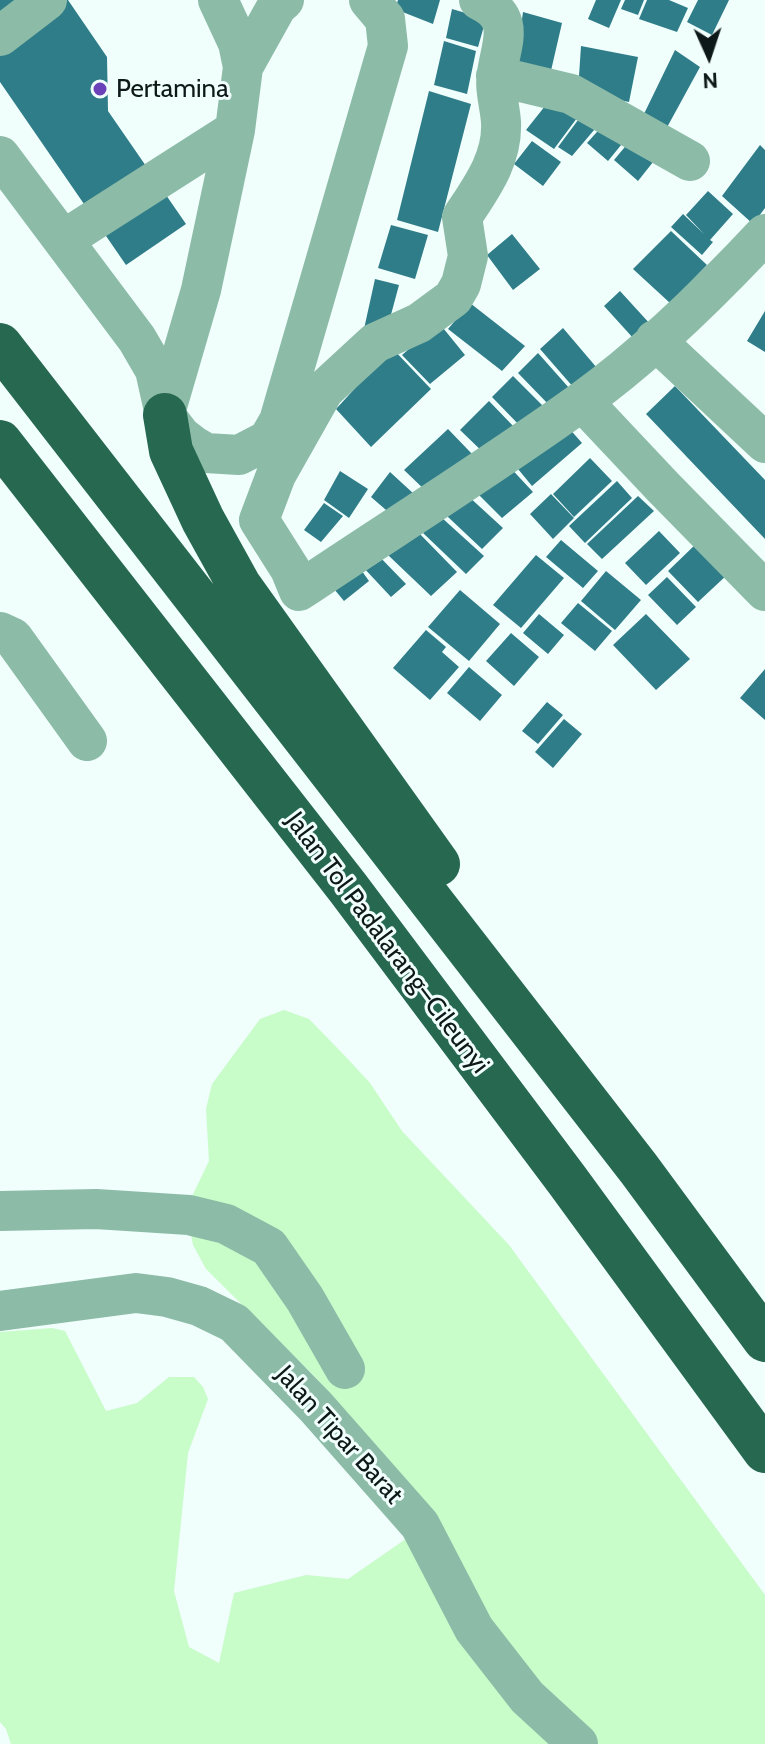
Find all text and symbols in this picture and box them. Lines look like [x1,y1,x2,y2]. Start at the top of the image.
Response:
north arrow [669,16,749,96]
text: N [702,67,719,94]
place label: Pertamina [116,73,229,105]
marker: Pertamina [91,80,109,98]
street label: Jalan Tol Padalarang–Cileunyi [279,806,495,1080]
street label: Jalan Tipar Barat [269,1360,409,1510]

